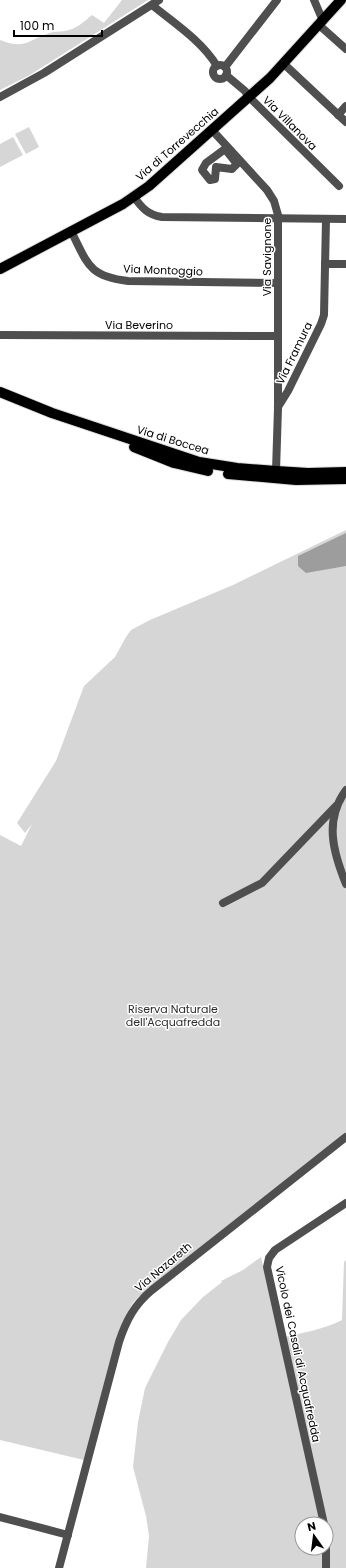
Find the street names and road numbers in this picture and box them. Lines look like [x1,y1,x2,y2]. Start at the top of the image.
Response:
street label: Via Villanova [259,92,321,154]
street label: Via di Torrevecchia [132,103,222,185]
street label: Via Savignone [259,217,275,296]
street label: Via Montoggio [123,261,203,279]
street label: Via Beverino [105,317,173,333]
street label: Via Framura [272,319,316,387]
street label: Via di Boccea [135,421,211,459]
street label: Via Nazareth [131,1238,195,1296]
street label: Vicolo dei Casali di Acquafredda [271,1264,325,1444]

